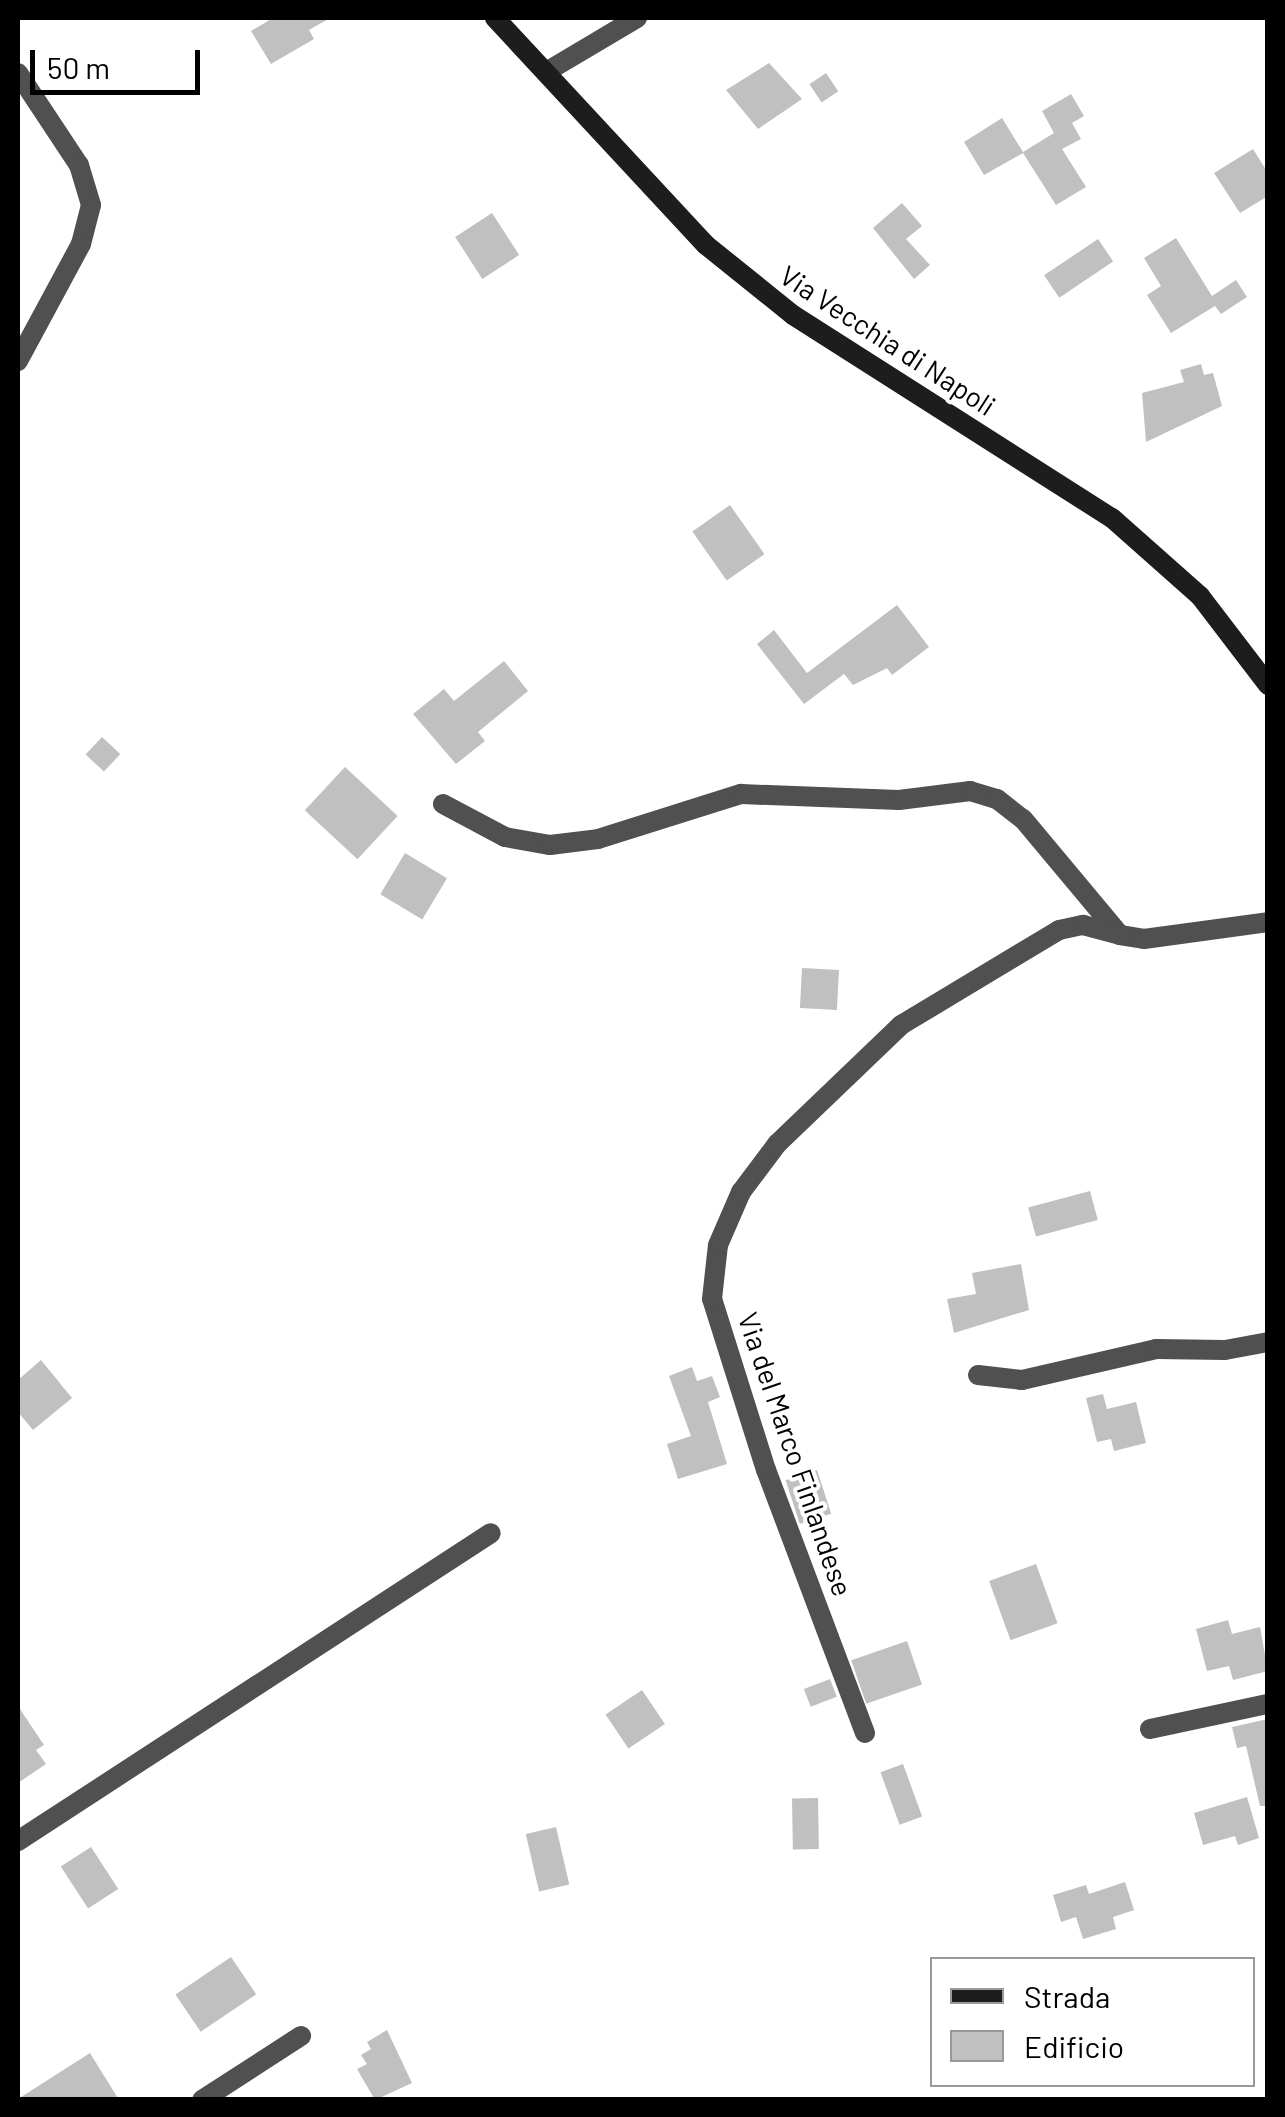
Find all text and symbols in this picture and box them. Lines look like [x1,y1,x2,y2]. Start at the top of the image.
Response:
scale bar [35,30,205,92]
text: 50 m [47,49,110,85]
street label: Via Vecchia di Napoli [774,258,1002,422]
street label: Via del Marco Finlandese [732,1308,860,1600]
legend [930,1957,1255,2087]
text: Strada [1024,1978,1110,2014]
text: Edificio [1024,2028,1124,2064]

